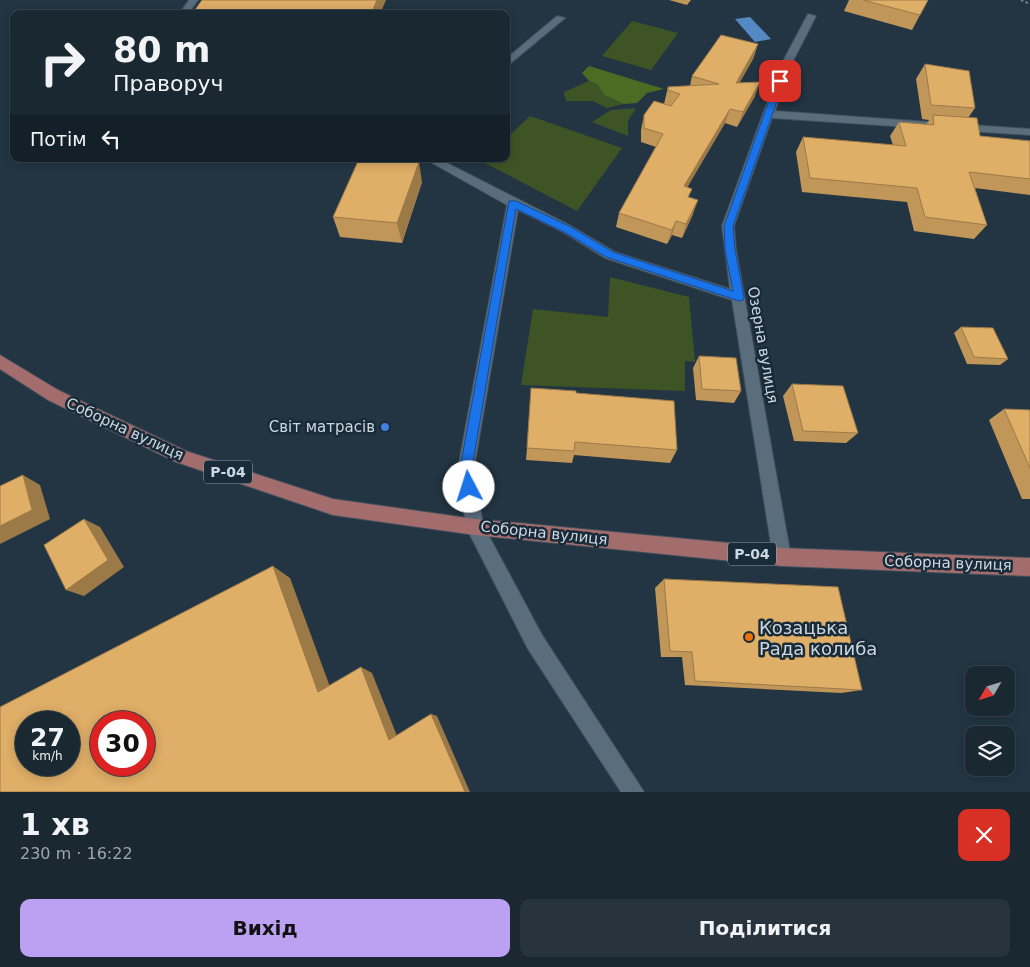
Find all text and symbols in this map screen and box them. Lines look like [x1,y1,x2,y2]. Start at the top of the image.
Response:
icon: right [30,30,95,95]
text: 80 m [113,30,210,70]
pin [759,60,801,102]
icon: arrive [766,67,794,95]
text: Праворуч [113,71,223,96]
icon: left [97,125,125,153]
text: Потім [30,128,87,150]
street label: Озерна вулиця [744,285,782,405]
street label: Соборна вулиця [63,394,187,464]
place label: Світ матрасів [269,418,375,436]
marker: Світ матрасів [379,421,391,433]
position arrow [442,460,494,512]
road number: Р-04 [204,461,252,484]
street label: Соборна вулиця [480,517,608,549]
road number: Р-04 [728,542,776,566]
street label: Соборна вулиця [884,552,1012,574]
place label: Козацька Рада колиба [759,617,877,659]
marker: Козацька Рада колиба [743,631,755,643]
north arrow [965,666,1015,716]
map controls [965,666,1015,776]
speed limit sign: 30 [90,711,155,776]
text: 27 [30,723,65,752]
button: layers [965,726,1015,776]
text: km/h [32,749,63,763]
text: 1 хв [20,807,90,842]
button: close [958,809,1010,861]
text: 230 m · 16:22 [20,844,133,863]
button: Вихід [20,899,510,957]
button: Поділитися [520,899,1010,957]

